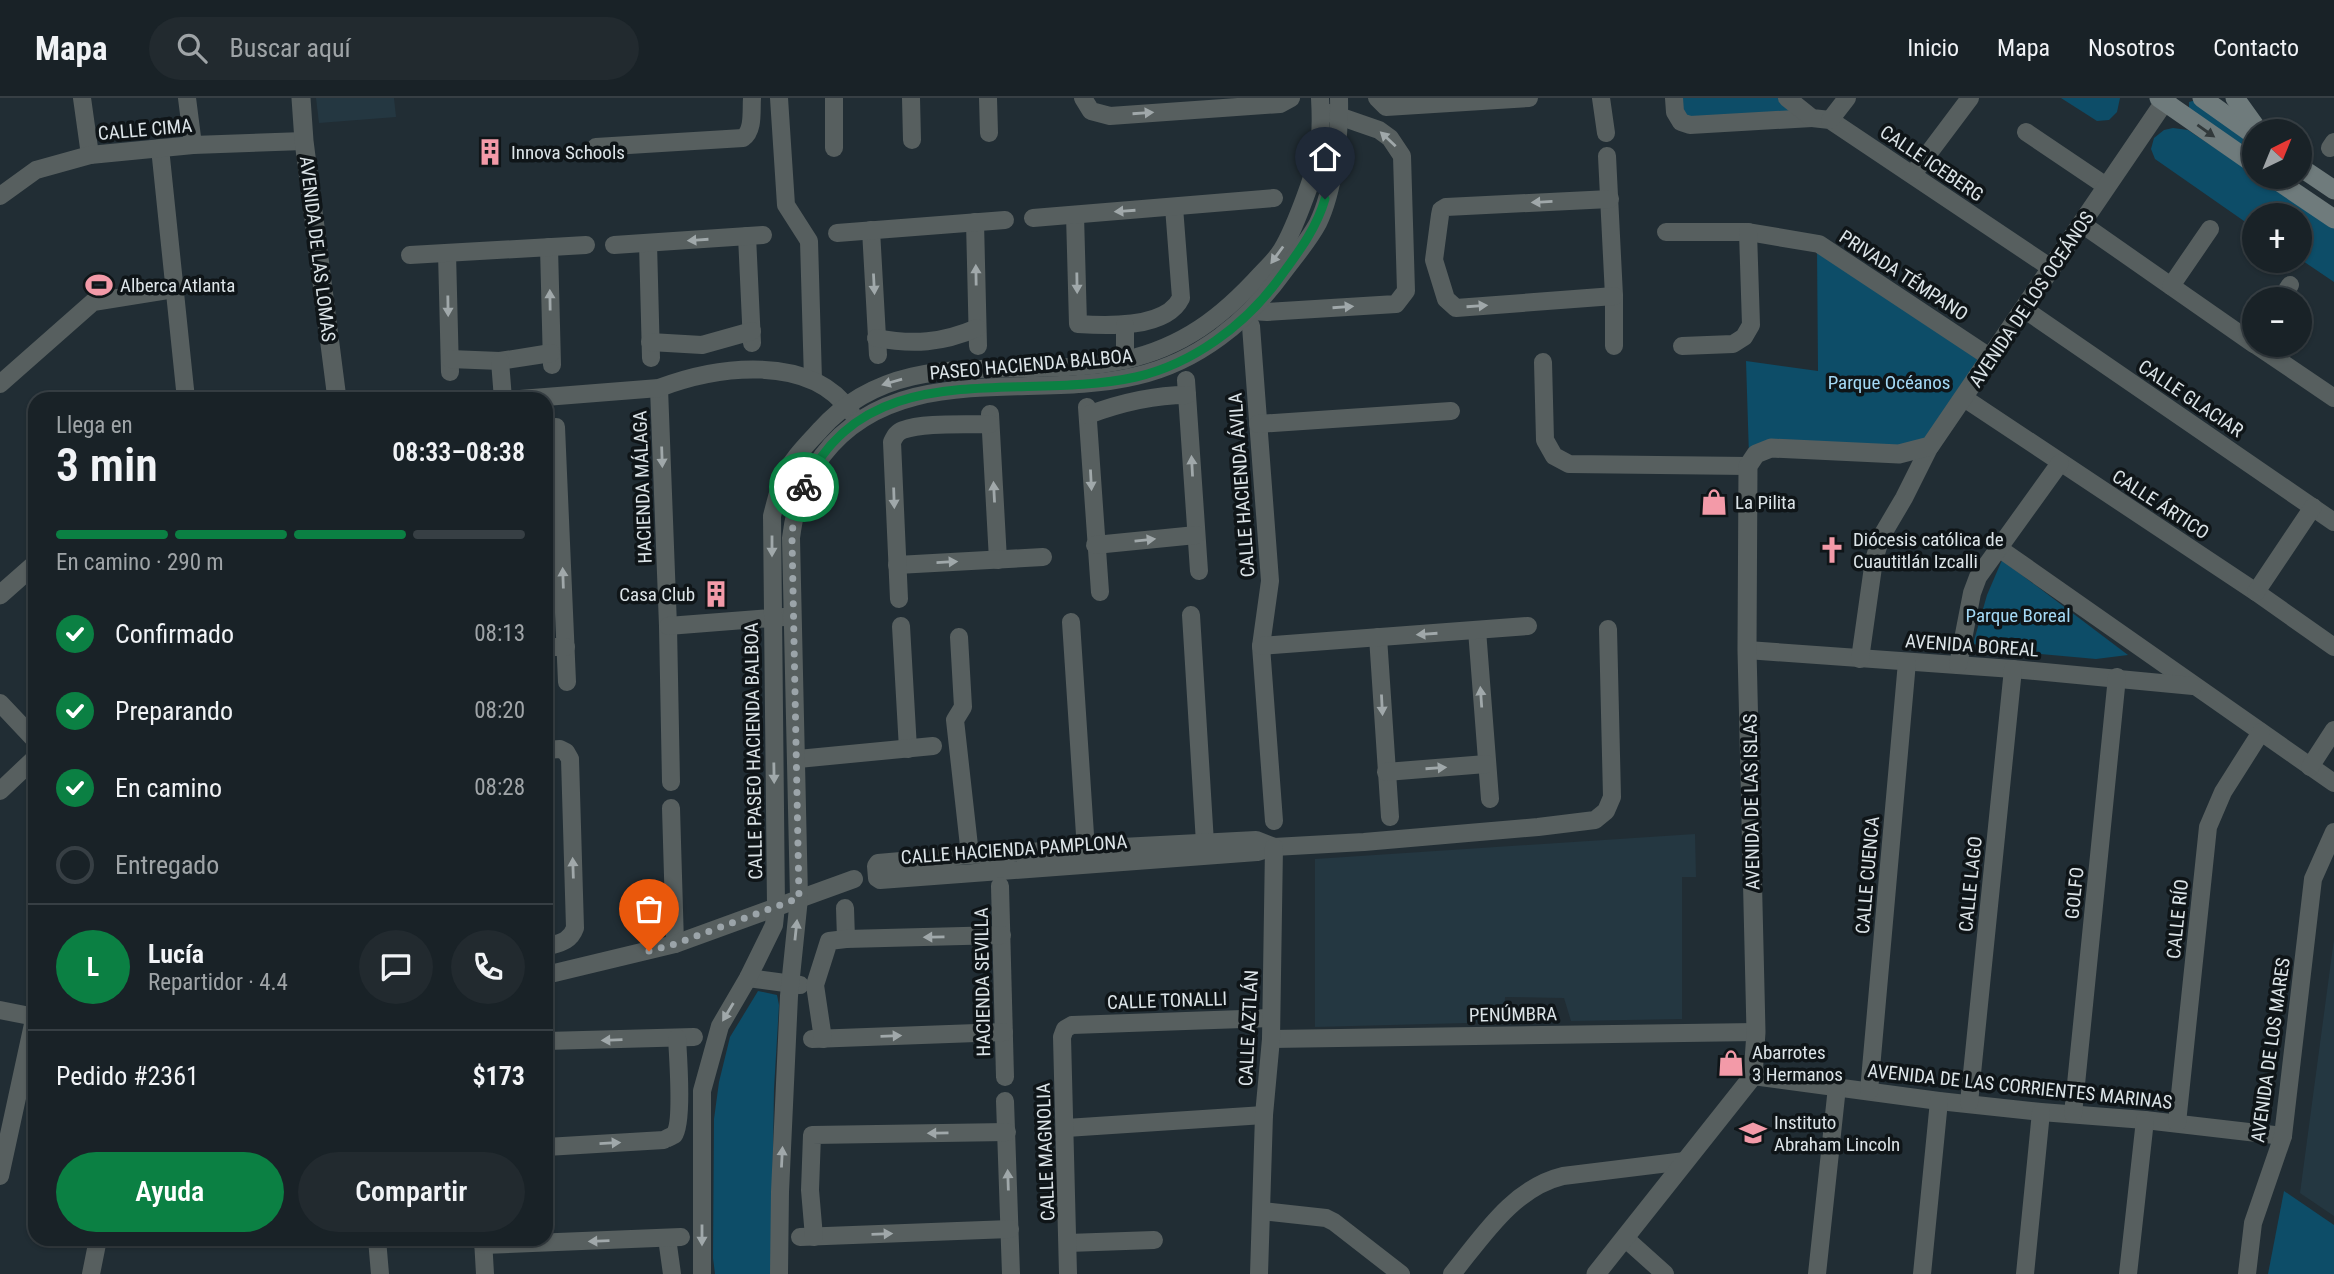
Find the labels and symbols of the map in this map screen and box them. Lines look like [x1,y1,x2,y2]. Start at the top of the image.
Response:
one-way arrow [1132,107,1154,118]
street label: CALLE CIMA [97,114,193,145]
north arrow [2242,119,2312,189]
street label: CALLE ICEBERG [1876,120,1988,206]
one-way arrow [2197,124,2215,138]
pin [1295,127,1355,199]
one-way arrow [1380,130,1397,147]
building icon: Innova Schools [475,137,505,167]
place label: Innova Schools [511,141,625,164]
street label: AVENIDA DE LAS LOMAS [295,155,340,343]
one-way arrow [1531,197,1553,208]
one-way arrow [1114,206,1136,217]
street label: AVENIDA DE LOS OCEÁNOS [1964,207,2099,392]
street label: PRIVADA TÉMPANO [1835,225,1972,326]
one-way arrow [686,234,708,245]
one-way arrow [1270,246,1284,264]
one-way arrow [970,264,982,286]
sports icon: Alberca Atlanta [84,270,114,300]
one-way arrow [1071,272,1083,294]
one-way arrow [868,273,879,295]
place label: Alberca Atlanta [120,274,235,297]
one-way arrow [544,289,556,311]
one-way arrow [443,295,454,317]
one-way arrow [1466,300,1488,311]
one-way arrow [1332,302,1354,313]
street label: PASEO HACIENDA BALBOA [929,344,1134,385]
street label: CALLE GLACIAR [2134,355,2248,442]
park label: Parque Océanos [1828,371,1950,394]
one-way arrow [881,377,903,388]
street label: CALLE HACIENDA ÁVILA [1224,392,1259,578]
street label: HACIENDA MÁLAGA [628,410,657,564]
one-way arrow [656,446,667,468]
courier [769,452,839,522]
one-way arrow [1186,455,1197,477]
street label: CALLE ÁRTICO [2108,465,2213,544]
one-way arrow [1086,469,1097,491]
one-way arrow [988,481,999,503]
shop icon: La Pilita [1699,487,1729,517]
one-way arrow [889,488,900,510]
place label: La Pilita [1735,491,1796,514]
place label: Diócesis católica de Cuautitlán Izcalli [1853,528,2004,573]
one-way arrow [1134,534,1156,545]
one-way arrow [766,535,778,557]
church icon: Diócesis católica de Cuautitlán Izcalli [1817,535,1847,565]
one-way arrow [936,557,958,568]
one-way arrow [558,567,569,589]
building icon: Casa Club [701,579,731,609]
place label: Casa Club [619,583,695,606]
park label: Parque Boreal [1966,604,2071,627]
street label: CALLE PASEO HACIENDA BALBOA [740,622,767,880]
one-way arrow [1416,629,1438,640]
street label: AVENIDA BOREAL [1904,629,2040,662]
one-way arrow [1476,686,1487,708]
one-way arrow [1377,694,1388,716]
street label: AVENIDA DE LAS ISLAS [1738,713,1765,890]
one-way arrow [768,762,780,784]
one-way arrow [1425,762,1447,773]
street label: CALLE CUENCA [1851,815,1884,935]
street label: CALLE HACIENDA PAMPLONA [900,830,1128,869]
street label: CALLE LAGO [1954,835,1987,933]
one-way arrow [567,857,579,879]
street label: GOLFO [2060,866,2089,920]
street label: CALLE RÍO [2162,878,2193,960]
pin [619,879,679,951]
street label: HACIENDA SEVILLA [970,907,995,1057]
one-way arrow [791,919,802,941]
one-way arrow [922,931,944,943]
street label: AVENIDA DE LOS MARES [2246,956,2295,1144]
street label: CALLE AZTLÁN [1234,969,1263,1087]
street label: CALLE TONALLI [1107,987,1227,1014]
one-way arrow [722,1002,735,1021]
street label: PENÚMBRA [1469,1002,1557,1027]
one-way arrow [880,1031,902,1042]
one-way arrow [600,1034,622,1045]
place label: Abarrotes 3 Hermanos [1752,1041,1843,1086]
shop icon: Abarrotes 3 Hermanos [1716,1048,1746,1078]
street label: AVENIDA DE LAS CORRIENTES MARINAS [1866,1059,2174,1114]
street label: CALLE MAGNOLIA [1032,1082,1059,1221]
place label: Instituto Abraham Lincoln [1774,1111,1900,1156]
school or university icon: Instituto Abraham Lincoln [1738,1118,1768,1148]
one-way arrow [927,1127,949,1139]
one-way arrow [599,1138,621,1149]
one-way arrow [776,1146,787,1168]
one-way arrow [1003,1169,1014,1191]
one-way arrow [696,1224,708,1246]
one-way arrow [872,1229,894,1240]
one-way arrow [587,1235,609,1246]

